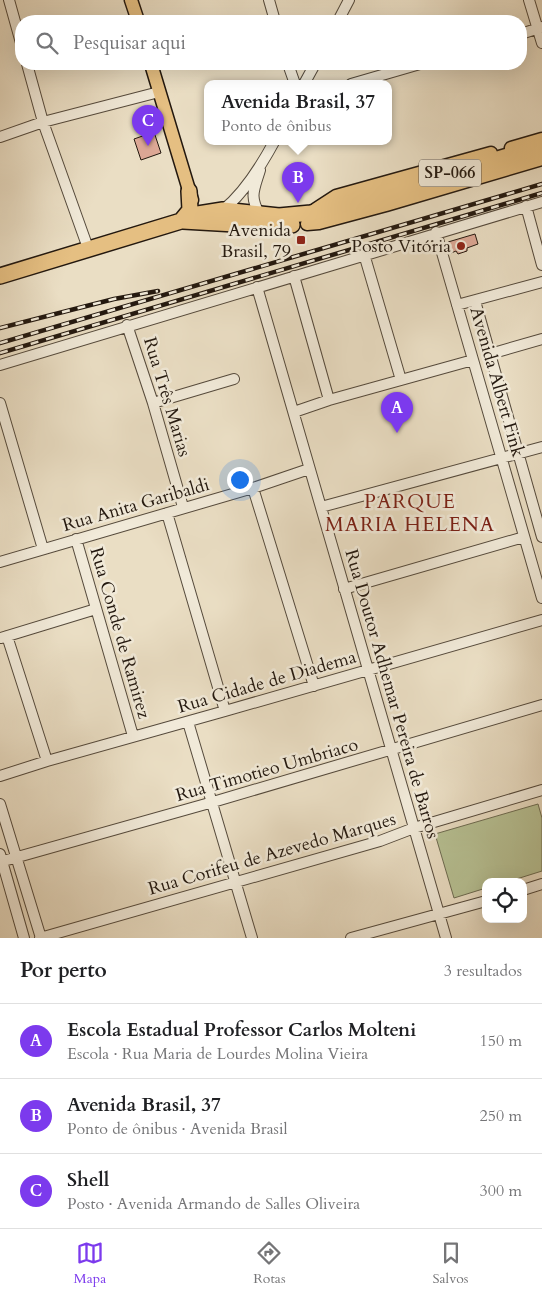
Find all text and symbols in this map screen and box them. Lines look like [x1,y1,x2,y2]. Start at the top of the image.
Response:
search box [15,15,527,70]
icon: search [33,29,61,57]
text: Pesquisar aqui [73,30,186,56]
popup [204,80,392,145]
text: Avenida Brasil, 37 [221,89,375,115]
pin: C [132,105,164,146]
text: Ponto de ônibus [221,115,331,137]
road number: SP-066 [419,160,481,187]
pin: B [282,162,314,203]
place label: Avenida Brasil, 79 [221,218,291,264]
marker: Avenida Brasil, 79 [295,234,307,246]
place label: Posto Vitória [351,234,451,259]
marker: Posto Vitória [455,240,467,252]
street label: Avenida Albert Fink [464,304,530,460]
street label: Rua Três Marias [137,334,197,460]
pin: A [381,392,413,433]
your location [227,467,253,493]
street label: Rua Anita Garibaldi [60,472,212,538]
district label: PARQUE MARIA HELENA [325,488,495,538]
street label: Rua Conde de Ramirez [84,544,156,722]
street label: Rua Doutor Adhemar Pereira de Barros [339,546,445,842]
street label: Rua Cidade de Diadema [175,644,359,719]
street label: Rua Timotieo Umbriaco [173,732,361,808]
street label: Rua Corifeu de Azevedo Marques [145,807,399,901]
map controls [482,878,527,923]
button: locate [482,878,527,923]
text: Por perto [20,956,107,985]
text: 3 resultados [444,960,522,982]
text: Escola Estadual Professor Carlos Molteni [67,1017,416,1043]
text: A [30,1030,42,1052]
text: 150 m [480,1030,522,1052]
text: Escola · Rua Maria de Lourdes Molina Vieira [67,1043,368,1065]
text: Avenida Brasil, 37 [67,1092,221,1118]
text: B [30,1105,42,1127]
text: 250 m [480,1105,522,1127]
text: Ponto de ônibus · Avenida Brasil [67,1118,288,1140]
text: Shell [67,1167,109,1193]
text: C [30,1180,42,1202]
text: 300 m [480,1180,522,1202]
text: Posto · Avenida Armando de Salles Oliveira [67,1193,360,1215]
tab: Mapa [73,1239,106,1288]
tab: Rotas [253,1239,286,1288]
tab: Salvos [433,1239,469,1288]

